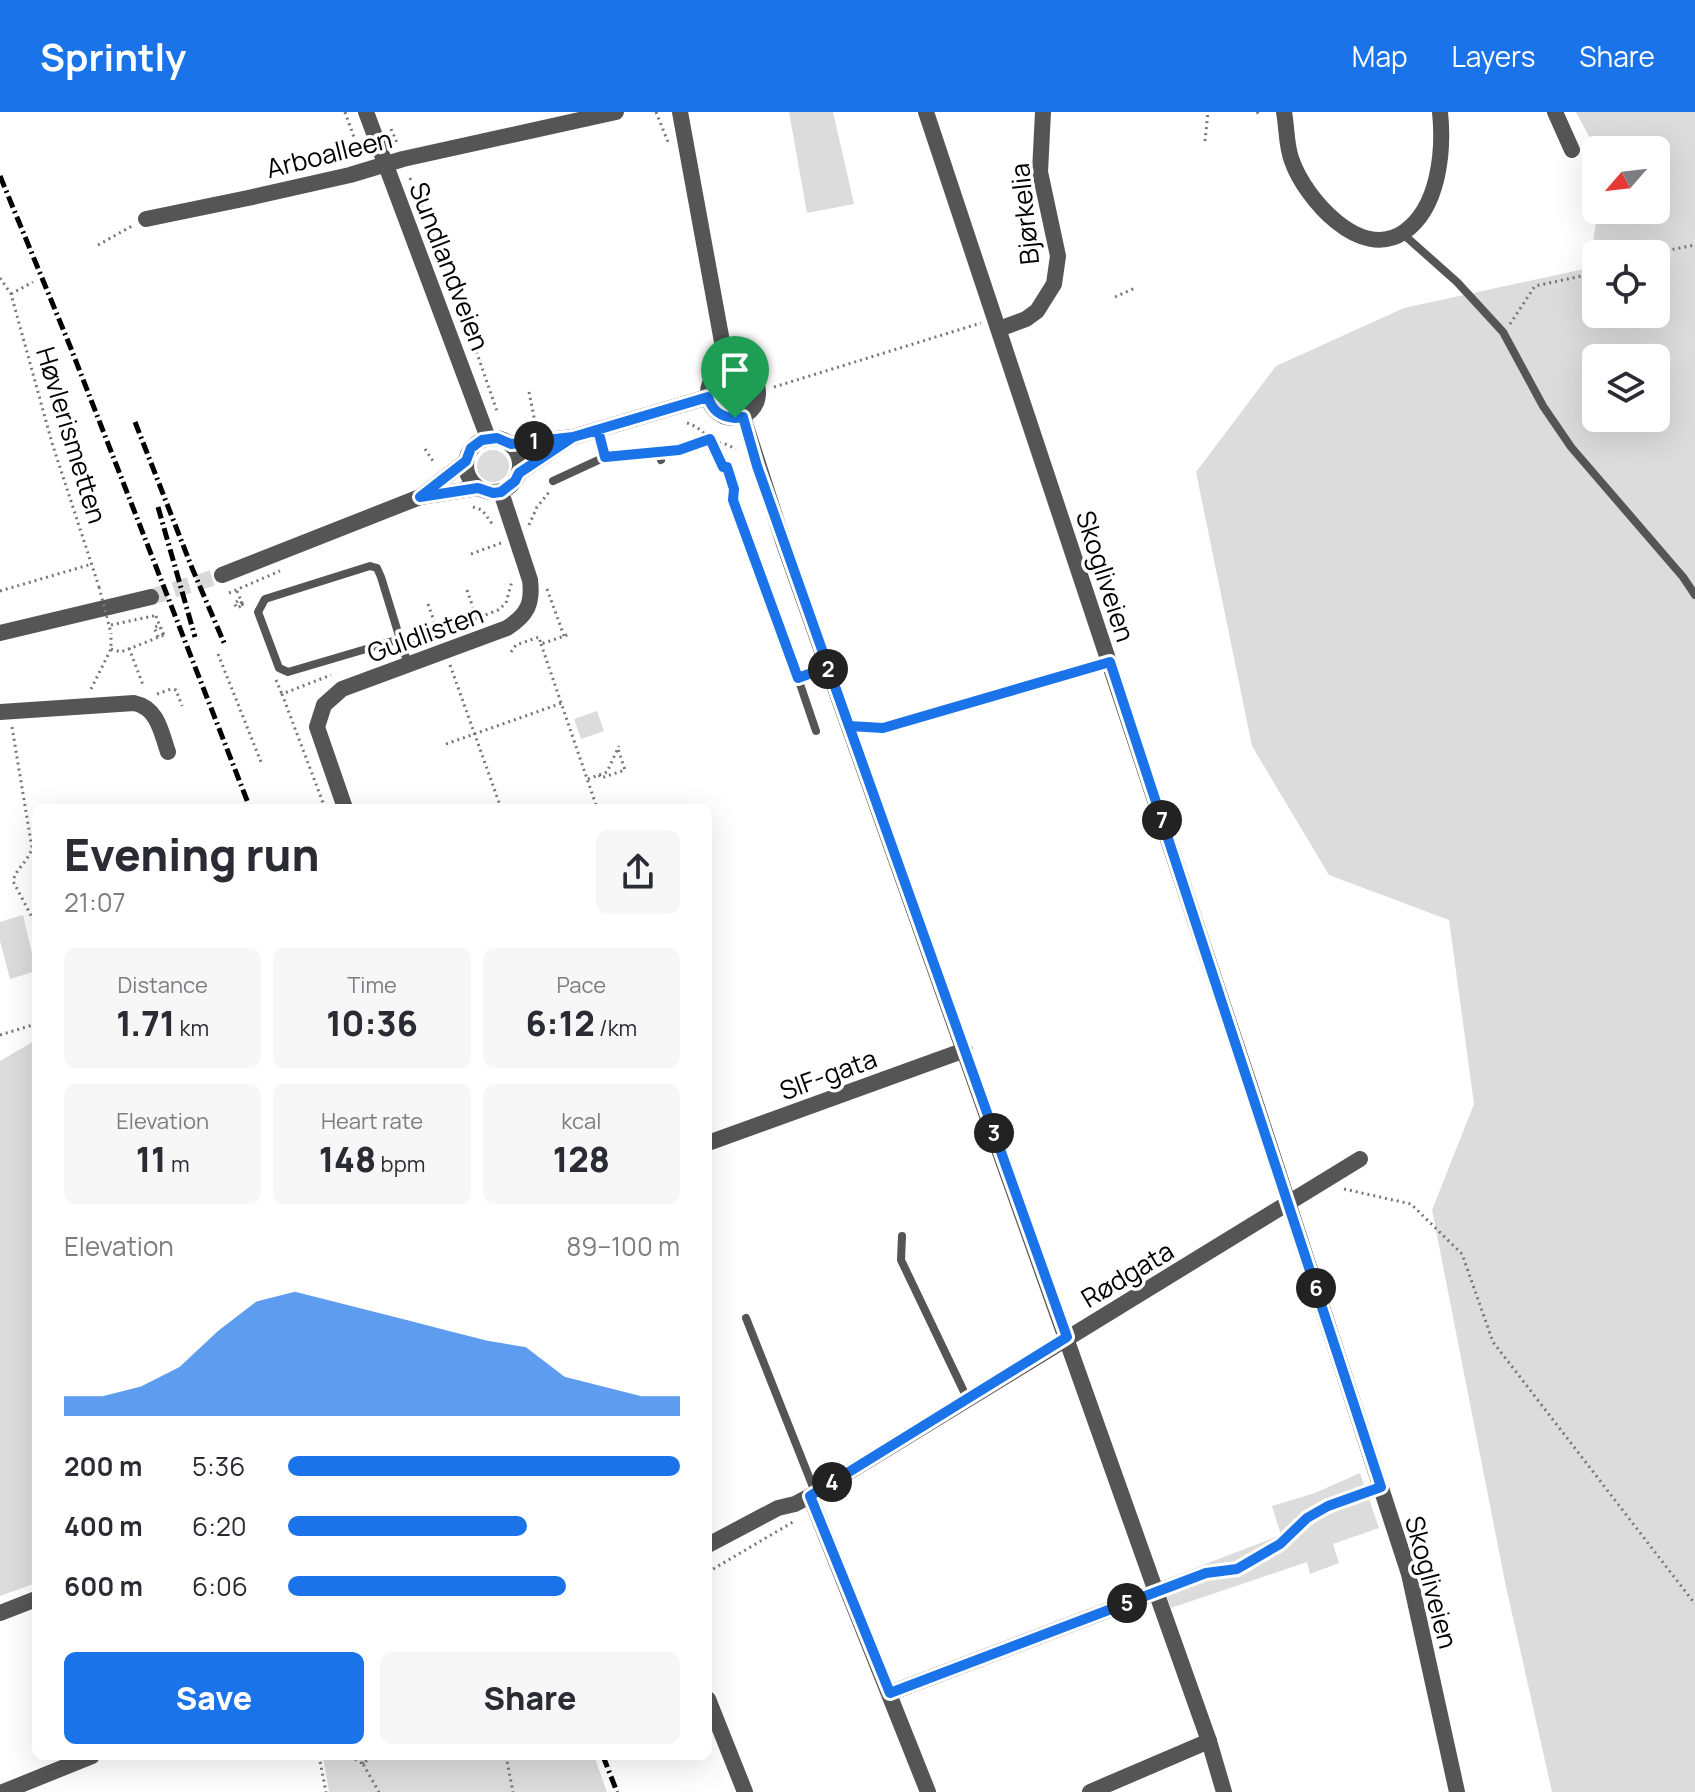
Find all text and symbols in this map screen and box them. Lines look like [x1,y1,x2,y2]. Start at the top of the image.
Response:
text: Sprintly [40,30,186,82]
text: Map [1352,37,1408,75]
text: Layers [1452,37,1535,75]
text: Share [1579,37,1655,75]
street label: Arboalleen [262,120,396,186]
north arrow [1582,136,1670,224]
map controls [1582,136,1670,432]
street label: Bjørkelia [1001,162,1047,266]
street label: Sundlandveien [401,177,499,355]
button: locate [1582,240,1670,328]
pin [701,336,769,418]
street label: Høvlerismetten [28,342,116,528]
button: layers [1582,344,1670,432]
icon: arrive [713,348,757,392]
pin: 1 [514,421,554,461]
text: 1 [529,426,539,456]
street label: Skogliveien [1068,506,1144,646]
street label: Guldlisten [362,595,488,671]
pin: 2 [808,649,848,689]
text: 2 [821,654,835,684]
pin: 7 [1142,800,1182,840]
text: 7 [1156,805,1168,835]
text: Evening run [64,824,320,884]
button: share [596,830,680,914]
text: 21:07 [64,884,126,920]
text: Distance [118,970,208,1000]
text: Time [347,970,397,1000]
text: Pace [556,970,606,1000]
text: 1.71 [116,1000,175,1046]
text: 10:36 [326,1000,418,1046]
text: 6:12 [525,1000,595,1046]
text: km [175,1013,209,1043]
text: /km [595,1013,637,1043]
street label: SIF-gata [774,1040,882,1108]
text: Elevation [116,1106,209,1136]
text: Heart rate [321,1106,423,1136]
text: kcal [561,1106,601,1136]
pin: 3 [974,1113,1014,1153]
text: 3 [988,1118,1000,1148]
text: 11 [136,1136,167,1182]
text: 148 [319,1136,376,1182]
text: 128 [553,1136,610,1182]
text: m [167,1149,190,1179]
text: bpm [376,1149,425,1179]
text: Elevation [64,1228,174,1264]
text: 89–100 m [566,1228,680,1264]
street label: Rødgata [1074,1232,1180,1316]
pin: 6 [1296,1268,1336,1308]
text: 6 [1309,1273,1323,1303]
text: 200 m [64,1448,142,1484]
text: 5:36 [192,1448,245,1484]
pin: 4 [812,1462,852,1502]
text: 4 [825,1467,839,1497]
text: 400 m [64,1508,143,1544]
text: 6:20 [192,1508,247,1544]
street label: Skogliveien [1397,1512,1467,1652]
text: 600 m [64,1568,143,1604]
text: 6:06 [192,1568,248,1604]
pin: 5 [1107,1583,1147,1623]
text: 5 [1121,1588,1133,1618]
button: Save [64,1652,364,1744]
button: Share [380,1652,680,1744]

